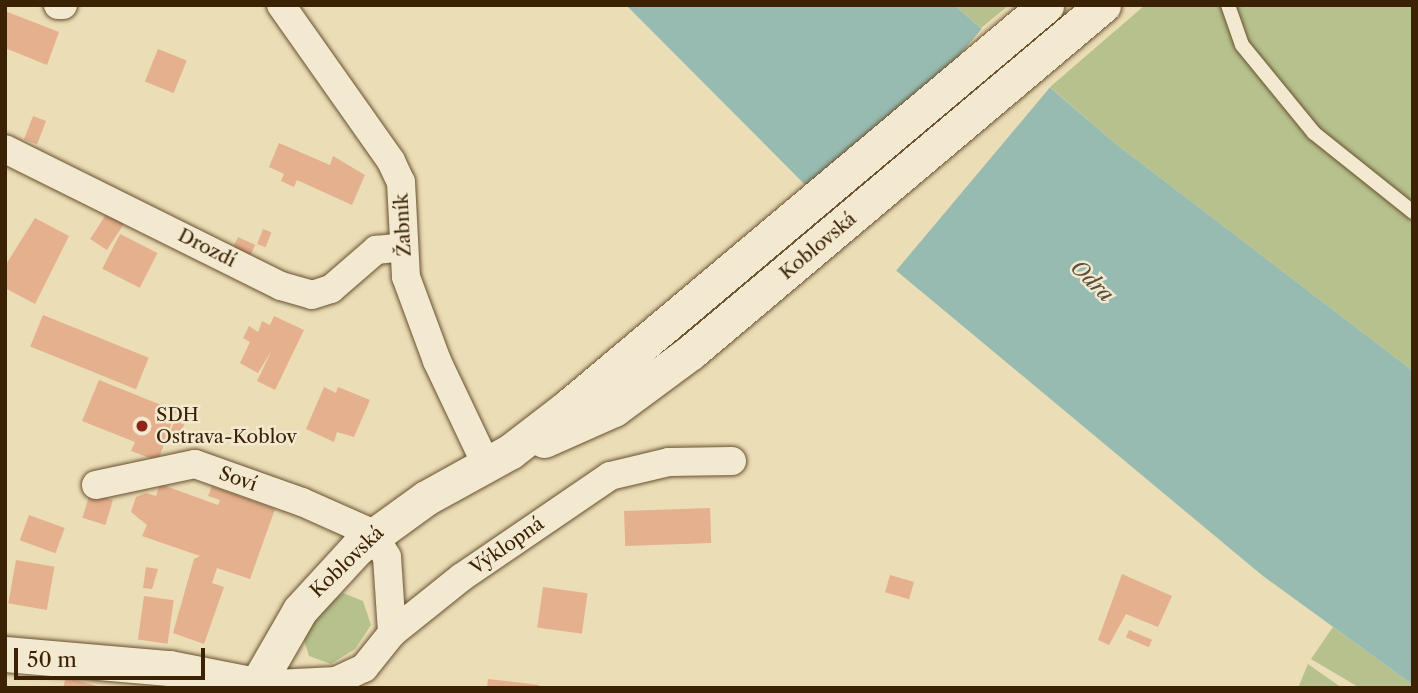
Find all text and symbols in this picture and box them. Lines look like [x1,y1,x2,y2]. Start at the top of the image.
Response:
street label: Žabník [390,193,416,257]
street label: Koblovská [775,207,861,285]
street label: Drozdí [174,224,240,272]
water label: Odra [1065,255,1119,307]
place label: SDH Ostrava-Koblov [156,404,297,448]
marker: SDH Ostrava-Koblov [134,418,150,434]
street label: Soví [216,462,260,496]
street label: Výklopná [466,512,548,580]
street label: Koblovská [306,522,388,602]
scale bar [18,634,208,678]
text: 50 m [27,647,77,672]

